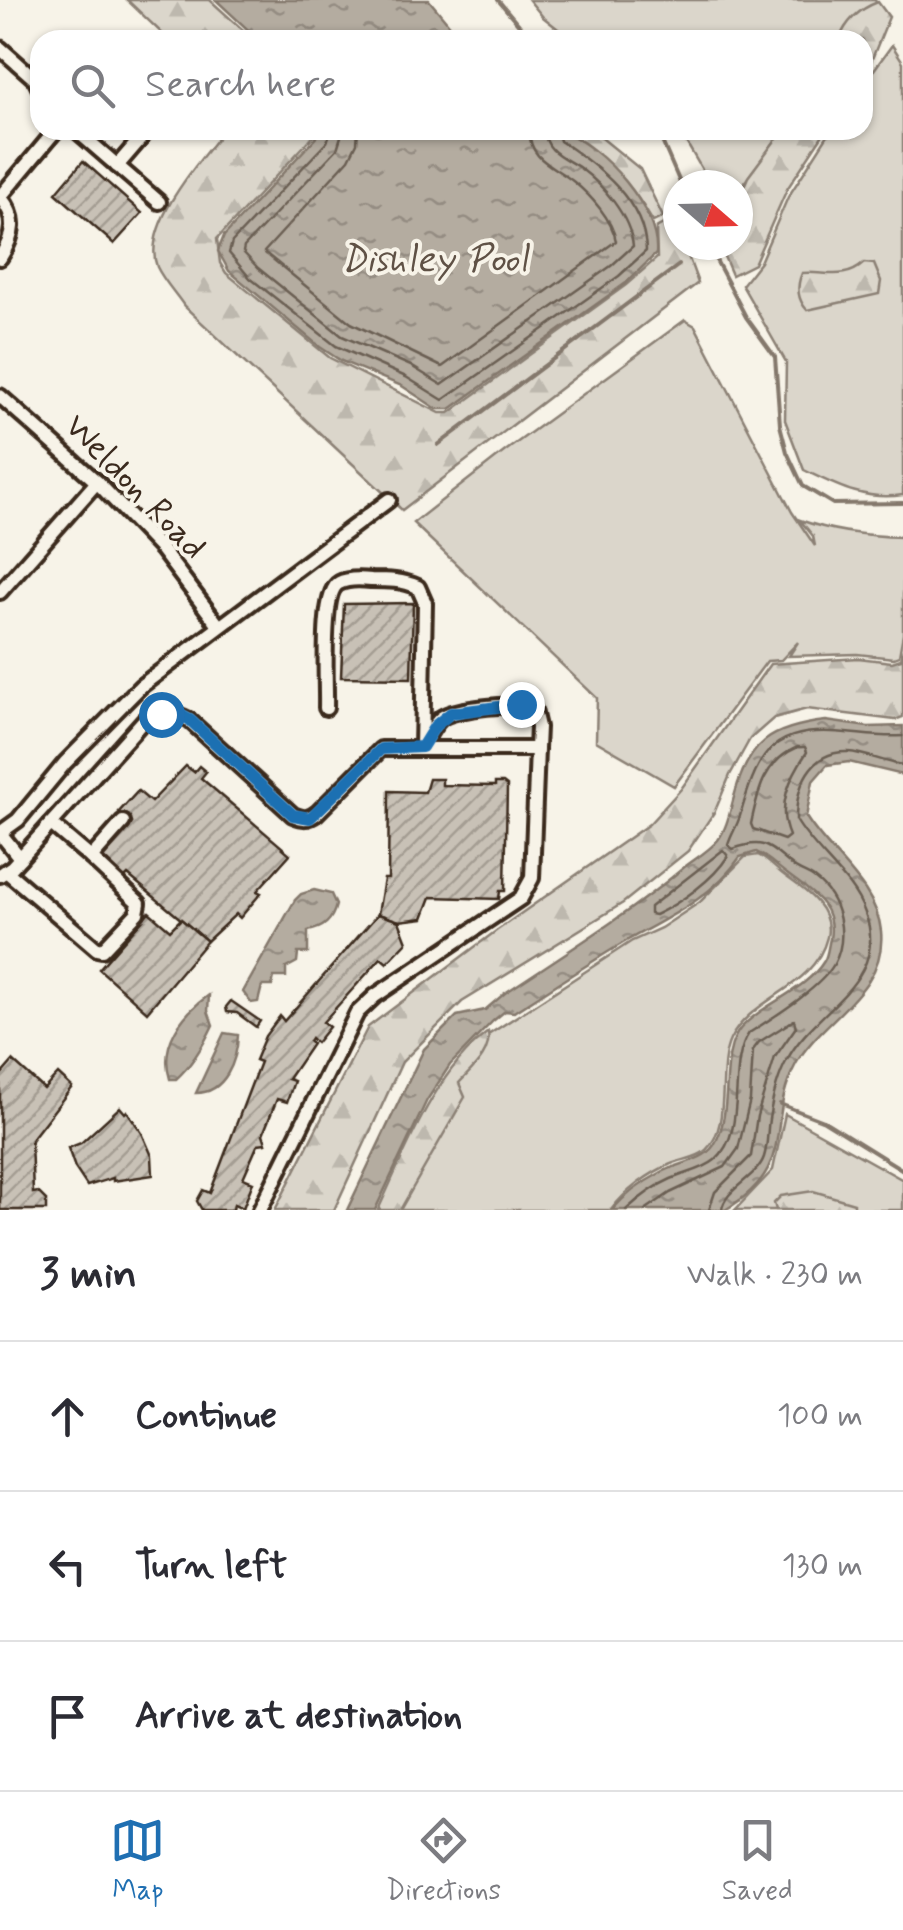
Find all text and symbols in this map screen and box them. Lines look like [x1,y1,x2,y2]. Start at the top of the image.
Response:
search box [30,30,873,140]
icon: search [65,58,120,113]
text: Search here [145,61,336,110]
north arrow [663,170,753,260]
water label: Dishley Pool [340,236,530,285]
street label: Weldon Road [54,404,216,570]
route end [499,682,545,728]
route start [139,692,185,738]
text: 3 min [40,1248,137,1303]
text: Walk · 230 m [687,1254,863,1296]
icon: ahead [40,1389,95,1444]
text: Continue [135,1392,277,1441]
text: 100 m [777,1395,863,1437]
icon: left [40,1539,95,1594]
text: Turn left [135,1542,287,1591]
text: 130 m [782,1545,863,1587]
icon: arrive [40,1689,95,1744]
text: Arrive at destination [135,1692,462,1741]
tab: Map [110,1813,165,1910]
tab: Directions [386,1813,501,1910]
tab: Saved [722,1813,793,1910]

